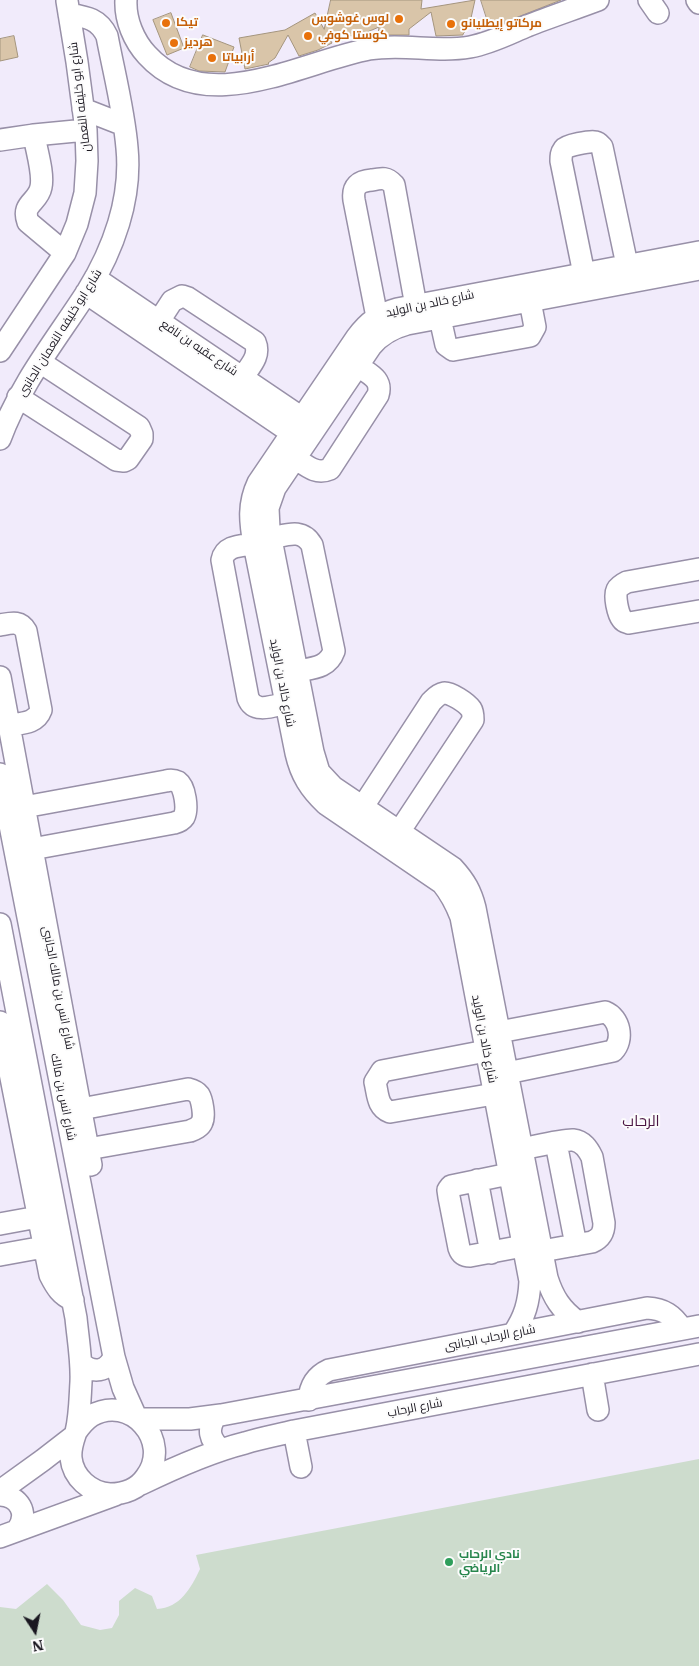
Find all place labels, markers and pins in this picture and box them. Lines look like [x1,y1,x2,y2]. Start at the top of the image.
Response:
place label: لوس غوشوس [311,12,389,26]
marker: لوس غوشوس [393,13,405,25]
place label: تيكا [176,16,198,30]
marker: تيكا [160,17,172,29]
place label: مركاتو إيطليانو [461,17,542,31]
marker: مركاتو إيطليانو [445,18,457,30]
place label: كوستا كوفي [318,29,388,43]
marker: كوستا كوفي [302,30,314,42]
place label: هرديز [184,36,213,50]
marker: هرديز [168,37,180,49]
place label: أرابياتا [222,51,255,65]
marker: أرابياتا [206,52,218,64]
place label: نادي الرحاب الرياضي [459,1548,520,1576]
marker: نادي الرحاب الرياضي [443,1556,455,1568]

